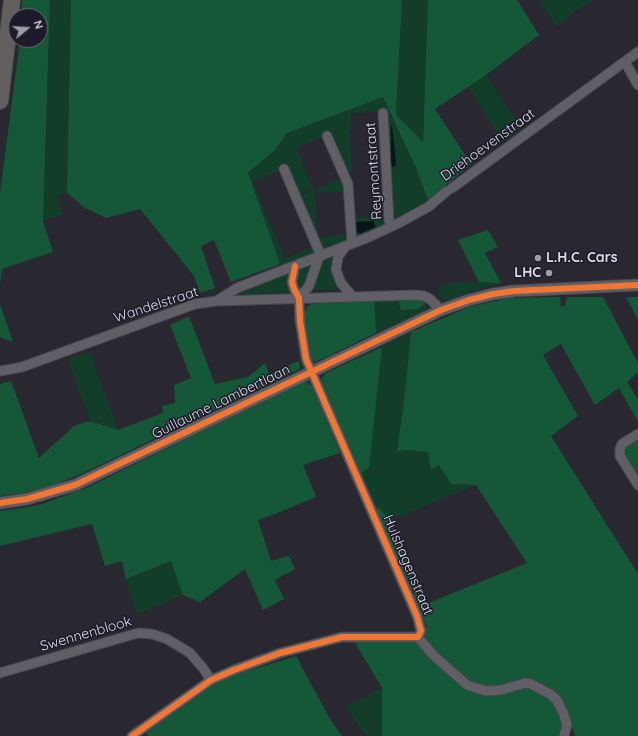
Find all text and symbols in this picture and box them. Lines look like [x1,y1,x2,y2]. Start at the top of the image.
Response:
north arrow [8,8,48,48]
text: N [31,19,46,31]
street label: Driehoevenstraat [438,105,538,185]
street label: Reymontstraat [362,122,386,220]
place label: L.H.C. Cars [546,250,617,266]
marker: L.H.C. Cars [533,253,543,263]
place label: LHC [514,265,541,281]
marker: LHC [544,268,554,278]
street label: Wandelstraat [112,283,200,327]
street label: Guillaume Lambertlaan [149,361,293,443]
street label: Hulshagenstraat [379,512,437,618]
street label: Swennenblook [38,613,134,655]

